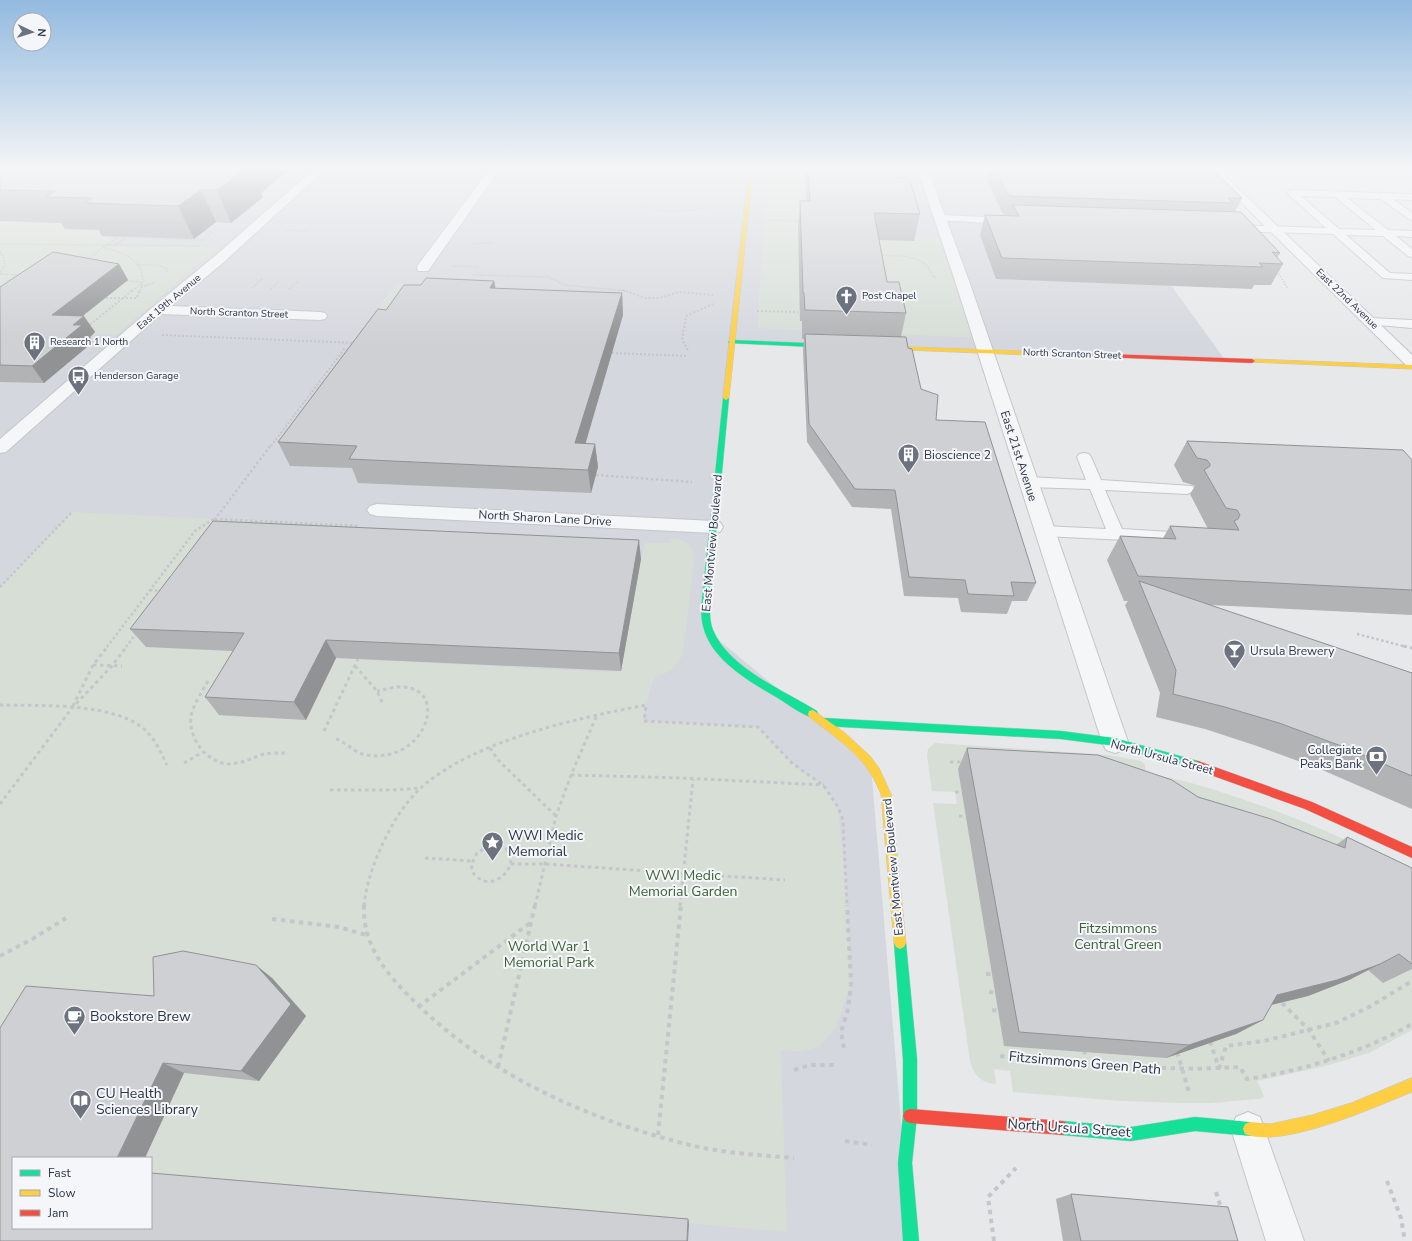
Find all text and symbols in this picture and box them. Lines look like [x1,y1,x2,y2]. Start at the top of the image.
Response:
north arrow [12,12,52,52]
text: N [34,28,49,37]
street label: East 22nd Avenue [1313,265,1381,333]
street label: East 19th Avenue [134,271,204,333]
church icon: Post Chapel [834,283,860,316]
place label: Post Chapel [862,289,916,303]
street label: North Scranton Street [190,304,289,322]
building icon: Research 1 North [22,329,48,362]
place label: Research 1 North [50,335,128,349]
street label: North Scranton Street [1023,345,1122,363]
bus stop icon: Henderson Garage [65,363,91,396]
place label: Henderson Garage [94,369,178,383]
street label: East 21st Avenue [997,409,1041,503]
building icon: Bioscience 2 [896,442,922,475]
place label: Bioscience 2 [924,447,991,463]
street label: East Montview Boulevard [698,474,726,612]
street label: North Sharon Lane Drive [478,507,612,529]
bar icon: Ursula Brewery [1221,638,1247,671]
place label: Ursula Brewery [1250,643,1335,659]
street label: North Ursula Street [1109,736,1216,779]
place label: Collegiate Peaks Bank [1300,742,1363,772]
bank icon: Collegiate Peaks Bank [1364,744,1390,777]
street label: East Montview Boulevard [879,798,907,936]
place label: WWI Medic Memorial [508,826,584,861]
place icon: WWI Medic Memorial [479,830,505,863]
park label: WWI Medic Memorial Garden [629,866,737,901]
park label: Fitzsimmons Central Green [1074,919,1162,954]
park label: World War 1 Memorial Park [504,937,595,972]
cafe icon: Bookstore Brew [61,1003,87,1036]
place label: Bookstore Brew [90,1007,191,1026]
street label: Fitzsimmons Green Path [1008,1047,1162,1079]
place label: CU Health Sciences Library [96,1084,199,1119]
library icon: CU Health Sciences Library [68,1088,94,1121]
street label: North Ursula Street [1007,1114,1131,1142]
legend [12,1157,152,1229]
text: Fast [48,1165,71,1181]
text: Slow [48,1185,76,1201]
text: Jam [47,1205,69,1221]

